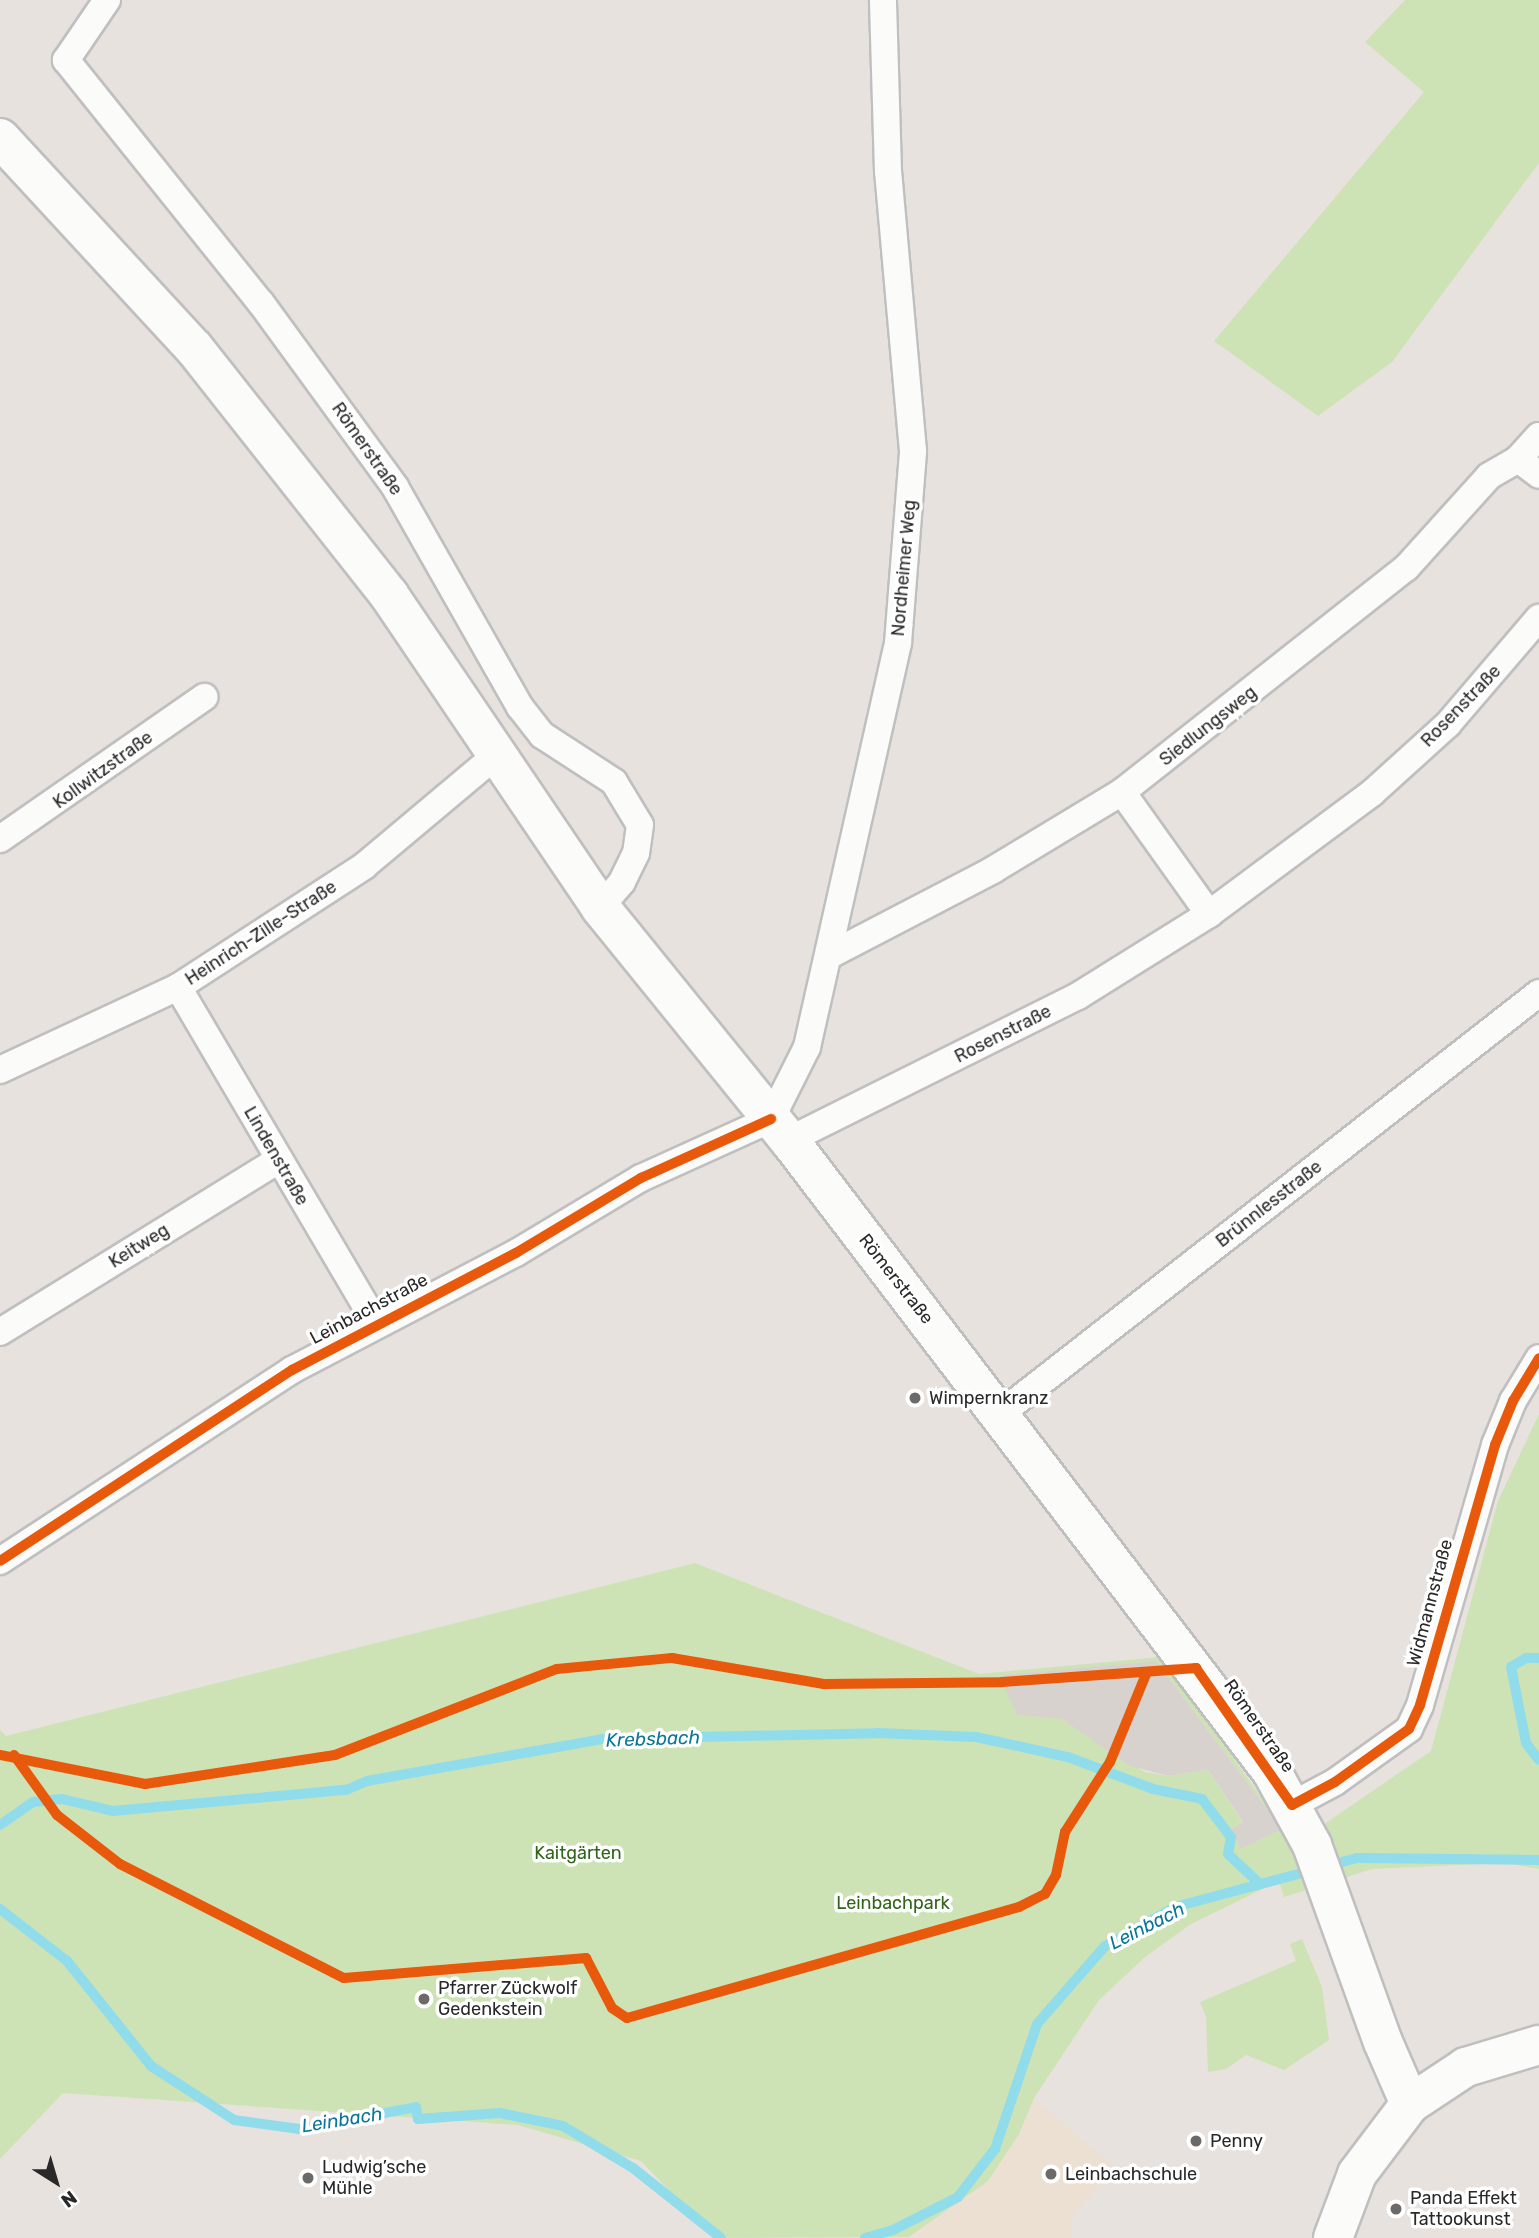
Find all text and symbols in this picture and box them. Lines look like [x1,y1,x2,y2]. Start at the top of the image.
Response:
street label: Römerstraße [327,398,407,500]
street label: Nordheimer Weg [887,498,921,638]
street label: Rosenstraße [1417,660,1505,752]
street label: Siedlungsweg [1155,681,1261,771]
street label: Kollwitzstraße [49,727,157,813]
street label: Heinrich-Zille-Straße [181,876,341,990]
street label: Rosenstraße [951,1000,1055,1068]
street label: Lindenstraße [239,1103,313,1209]
street label: Brünnlesstraße [1212,1156,1326,1252]
street label: Keitweg [105,1219,173,1273]
street label: Römerstraße [854,1230,938,1328]
street label: Leinbachstraße [306,1269,432,1349]
place label: Wimpernkranz [929,1387,1048,1409]
marker: Wimpernkranz [907,1390,923,1406]
street label: Widmannstraße [1403,1537,1457,1669]
street label: Römerstraße [1219,1675,1299,1777]
water label: Krebsbach [605,1726,701,1752]
park label: Kaitgärten [534,1842,622,1864]
park label: Leinbachpark [836,1892,950,1914]
water label: Leinbach [1106,1897,1188,1955]
place label: Pfarrer Zückwolf Gedenkstein [438,1978,578,2021]
marker: Pfarrer Zückwolf Gedenkstein [416,1991,432,2007]
water label: Leinbach [300,2102,384,2138]
place label: Penny [1210,2130,1263,2152]
marker: Penny [1188,2133,1204,2149]
north arrow [21,2147,91,2217]
place label: Ludwig’sche Mühle [322,2157,426,2200]
place label: Leinbachschule [1065,2163,1197,2185]
marker: Leinbachschule [1043,2166,1059,2182]
marker: Ludwig’sche Mühle [300,2170,316,2186]
text: N [57,2186,81,2212]
place label: Panda Effekt Tattookunst [1410,2188,1517,2230]
marker: Panda Effekt Tattookunst [1388,2201,1404,2217]

